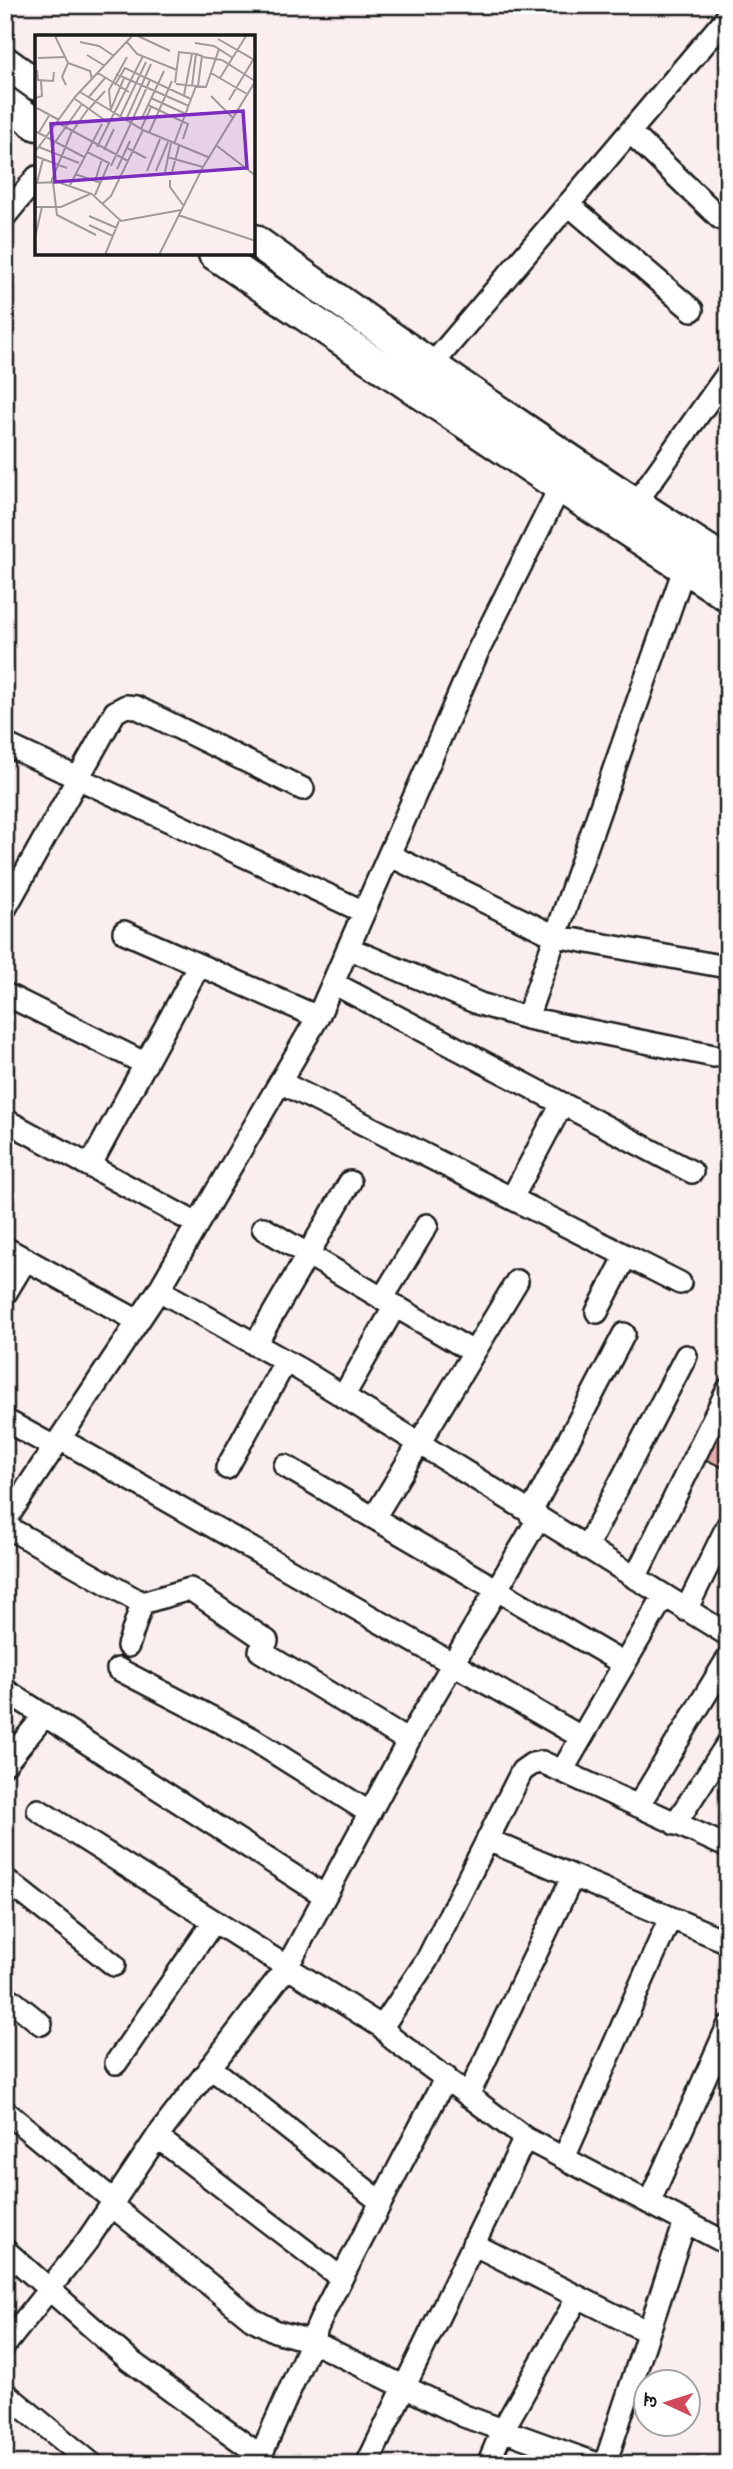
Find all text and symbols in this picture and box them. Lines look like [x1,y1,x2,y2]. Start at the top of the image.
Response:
inset map [35,35,256,256]
north arrow [632,2368,702,2438]
text: उ [637,2391,668,2409]

